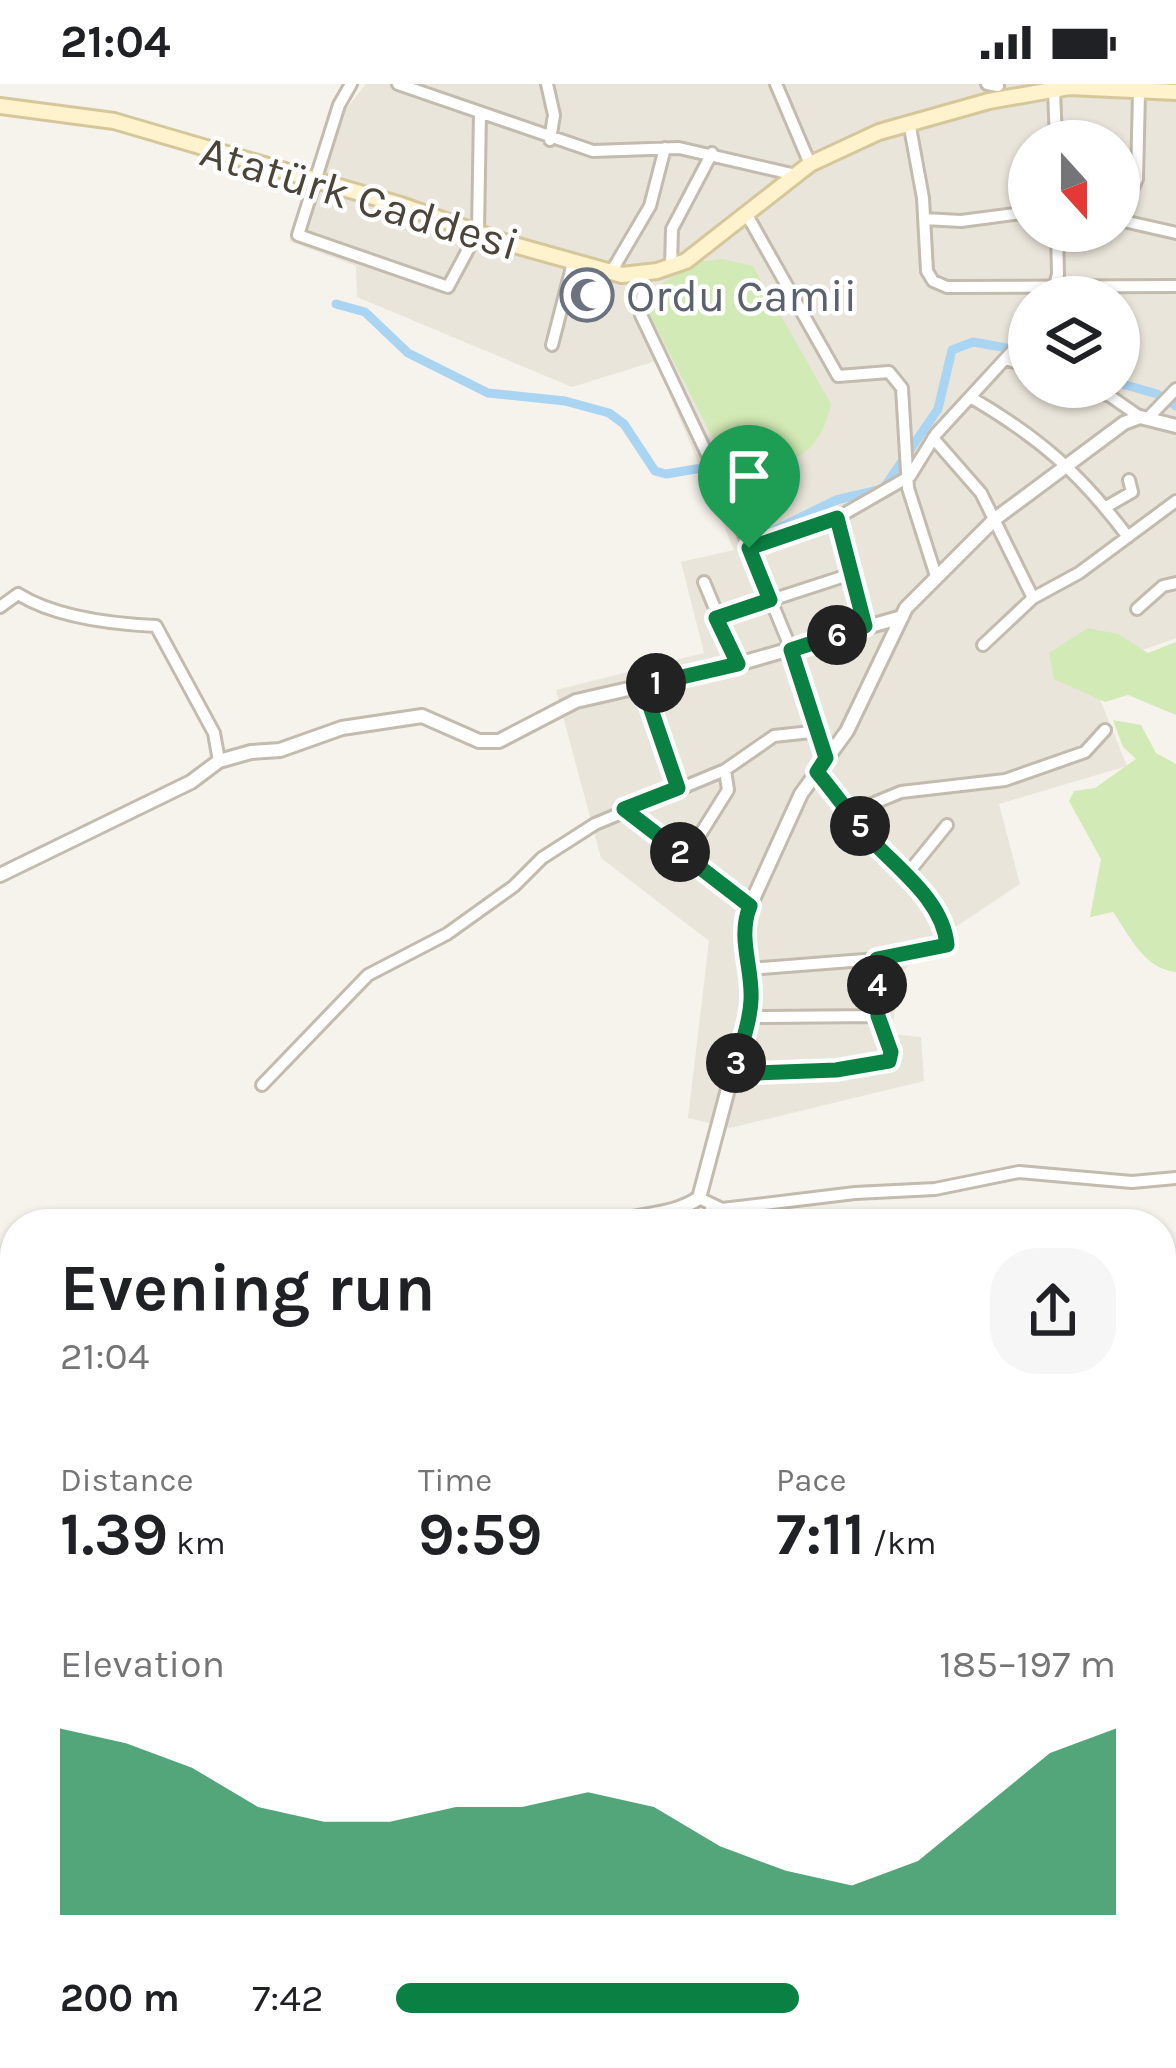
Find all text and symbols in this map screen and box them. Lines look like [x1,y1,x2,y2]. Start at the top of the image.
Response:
text: 21:04 [60,16,171,68]
north arrow [1008,120,1140,252]
map controls [1008,120,1140,408]
street label: Atatürk Caddesi [194,125,525,271]
mosque icon: Ordu Camii [559,267,615,323]
place label: Ordu Camii [626,270,857,322]
button: layers [1008,276,1140,408]
pin [698,425,800,548]
icon: arrive [716,443,782,509]
pin: 6 [807,605,867,665]
text: 6 [827,616,847,654]
pin: 1 [626,653,686,713]
text: 1 [650,664,662,702]
pin: 5 [830,796,890,856]
text: 5 [850,807,870,845]
pin: 2 [650,822,710,882]
text: 2 [670,833,690,871]
pin: 4 [847,955,907,1015]
text: 4 [867,966,887,1004]
pin: 3 [706,1033,766,1093]
text: 3 [726,1044,746,1082]
button: share [990,1248,1116,1374]
text: Evening run [60,1249,435,1327]
text: 21:04 [60,1333,149,1379]
text: Distance [60,1461,193,1499]
text: Time [418,1461,492,1499]
text: Pace [776,1461,846,1499]
text: 1.39 [60,1499,168,1569]
text: 9:59 [418,1499,542,1569]
text: 7:11 [776,1499,865,1569]
text: km [168,1524,226,1562]
text: /km [865,1524,936,1562]
text: Elevation [60,1641,225,1687]
text: 185–197 m [939,1641,1116,1687]
text: 200 m [60,1975,180,2021]
text: 7:42 [252,1975,324,2021]

